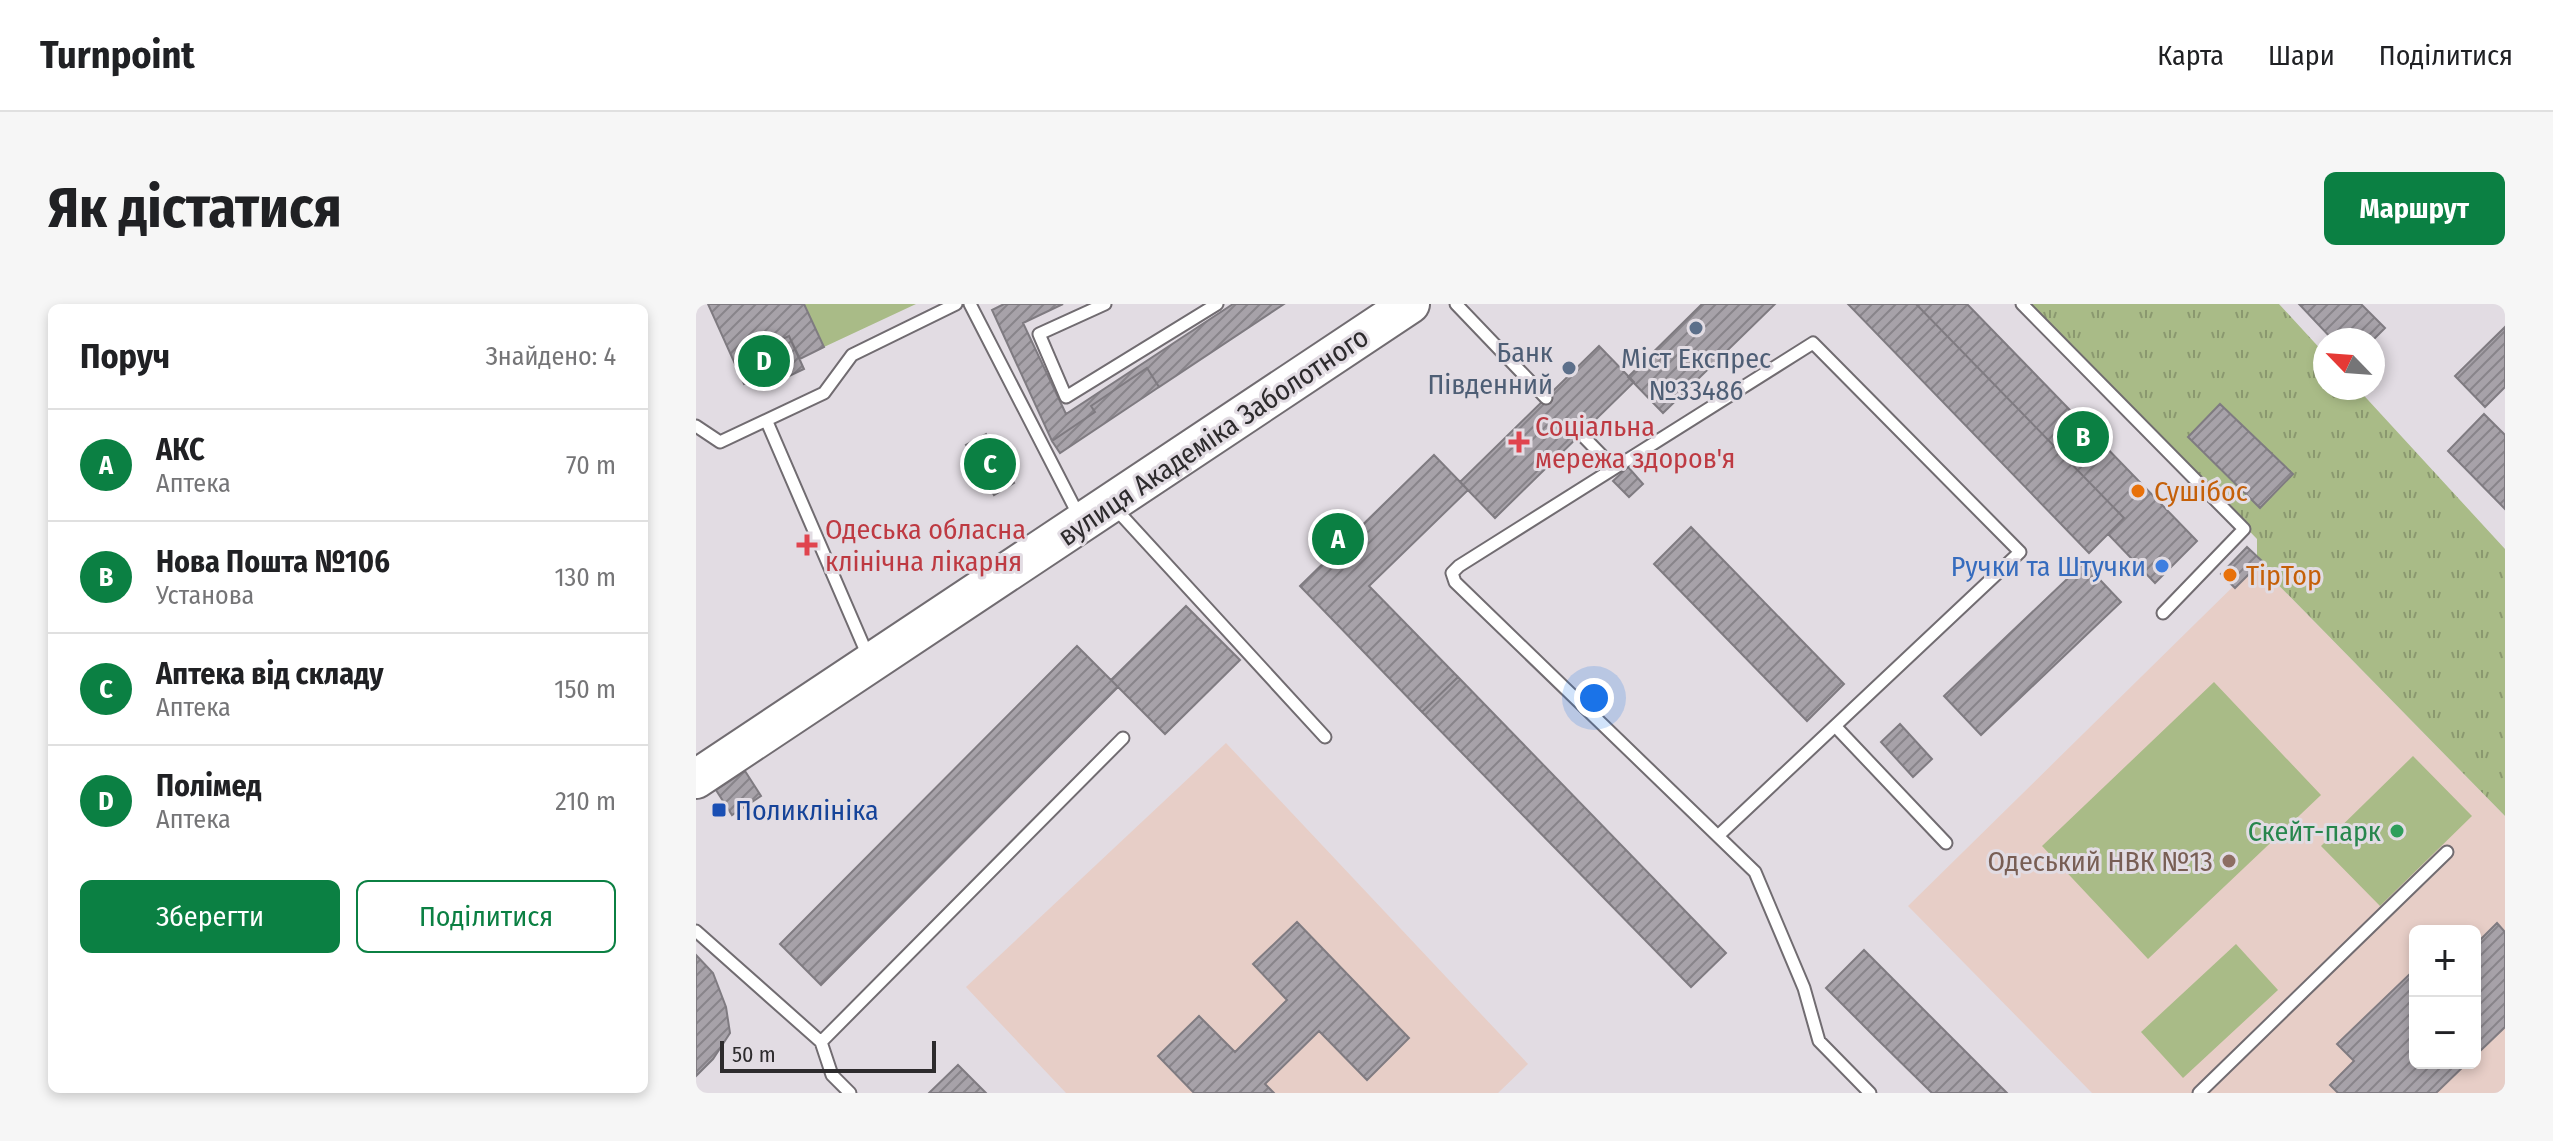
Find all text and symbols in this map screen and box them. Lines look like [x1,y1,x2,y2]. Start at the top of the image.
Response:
text: Turnpoint [40,32,195,78]
text: Карта [2157,39,2224,72]
text: Шари [2268,39,2335,72]
text: Поділитися [2379,39,2513,72]
button: Маршрут [2324,172,2505,245]
text: Як дістатися [48,175,342,242]
marker: Міст Експрес №33486 [1687,319,1705,337]
street label: вулиця Академіка Заболотного [1052,320,1375,553]
north arrow [2313,328,2385,400]
pin: D [738,331,790,391]
text: Поруч [80,336,170,377]
place label: Банк Південний [1427,336,1553,401]
text: Знайдено: 4 [485,341,616,372]
place label: Міст Експрес №33486 [1621,342,1771,407]
marker: Банк Південний [1560,359,1578,377]
pin: B [2057,407,2109,467]
place label: Соціальна мережа здоров'я [1535,410,1735,475]
text: АКС [156,432,205,468]
marker: Соціальна мережа здоров'я [1510,433,1528,451]
pin: C [964,434,1016,494]
text: A [99,450,113,481]
text: 70 m [566,450,616,481]
text: Аптека [156,468,231,499]
place label: Сушібос [2154,475,2248,508]
marker: Сушібос [2129,482,2147,500]
pin: A [1312,509,1364,569]
place label: Одеська обласна клінічна лікарня [825,513,1026,578]
marker: Одеська обласна клінічна лікарня [796,534,818,556]
text: Нова Пошта №106 [156,544,390,580]
place label: Ручки та Штучки [1951,550,2146,583]
marker: Ручки та Штучки [2153,557,2171,575]
place label: TipTop [2246,559,2322,592]
text: B [99,562,113,593]
text: 130 m [554,562,616,593]
marker: TipTop [2221,566,2239,584]
text: Установа [156,580,254,611]
text: Аптека від складу [156,656,384,692]
text: C [99,674,113,705]
text: 150 m [554,674,616,705]
your location [1574,678,1614,718]
text: Аптека [156,692,231,723]
text: Полімед [156,768,262,804]
text: D [98,786,114,817]
text: 210 m [555,786,616,817]
place label: Поликлініка [735,794,879,827]
marker: Поликлініка [710,801,728,819]
text: Аптека [156,804,231,835]
place label: Скейт-парк [2248,815,2381,848]
marker: Скейт-парк [2388,822,2406,840]
place label: Одеський НВК №13 [1988,845,2213,878]
marker: Одеський НВК №13 [2220,852,2238,870]
button: Зберегти [80,880,340,953]
button: Поділитися [356,880,616,953]
map controls [2409,925,2481,1069]
button: + [2409,925,2481,997]
button: − [2409,997,2481,1069]
scale bar [720,1037,936,1073]
text: 50 m [732,1041,776,1068]

